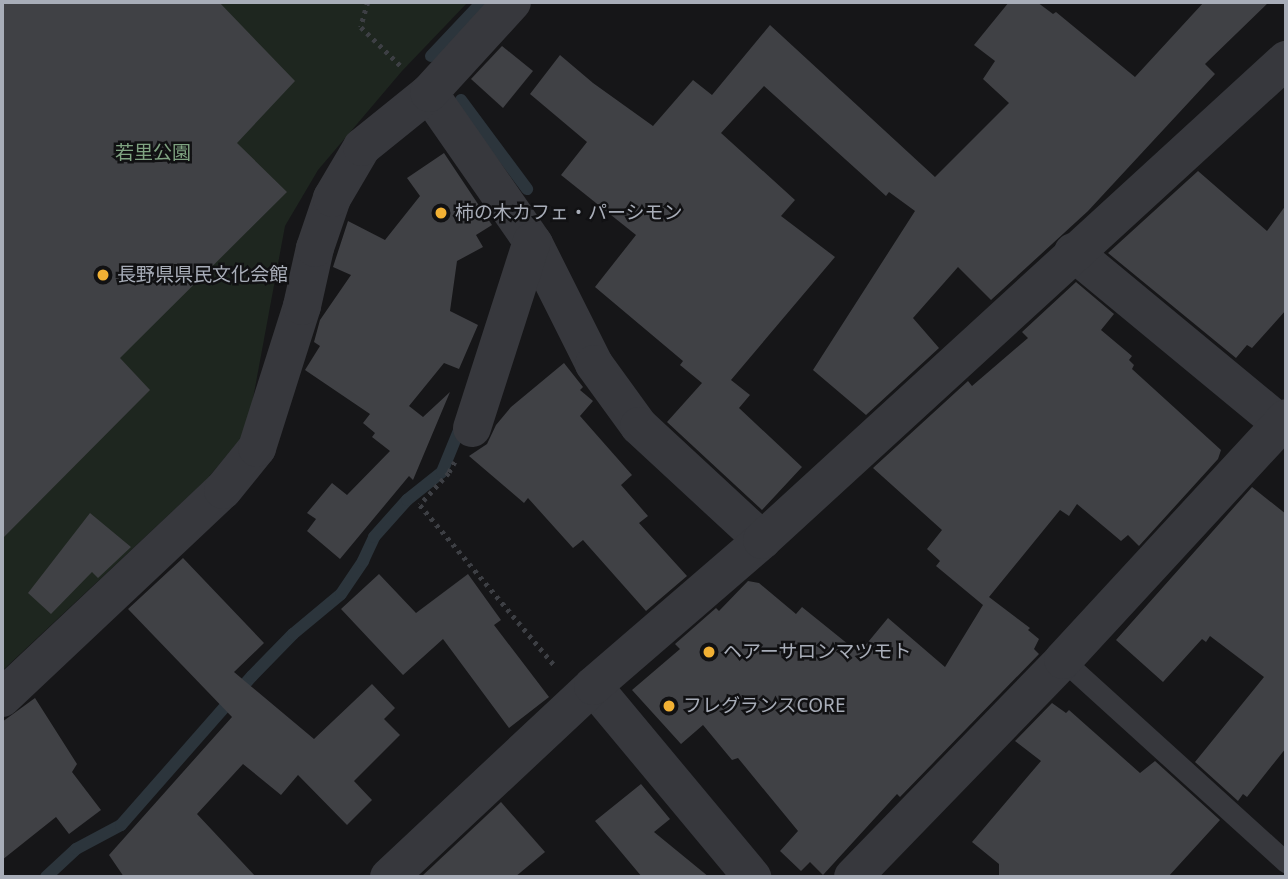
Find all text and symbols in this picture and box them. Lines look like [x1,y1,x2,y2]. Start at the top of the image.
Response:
park label: 若里公園 [115,142,191,164]
place label: 柿の木カフェ・パーシモン [455,202,683,224]
marker: 柿の木カフェ・パーシモン [433,205,449,221]
place label: 長野県県民文化会館 [117,264,288,286]
marker: 長野県県民文化会館 [95,267,111,283]
place label: ヘアーサロンマツモト [723,641,912,663]
marker: ヘアーサロンマツモト [701,644,717,660]
place label: フレグランスCORE [683,695,846,717]
marker: フレグランスCORE [661,698,677,714]

